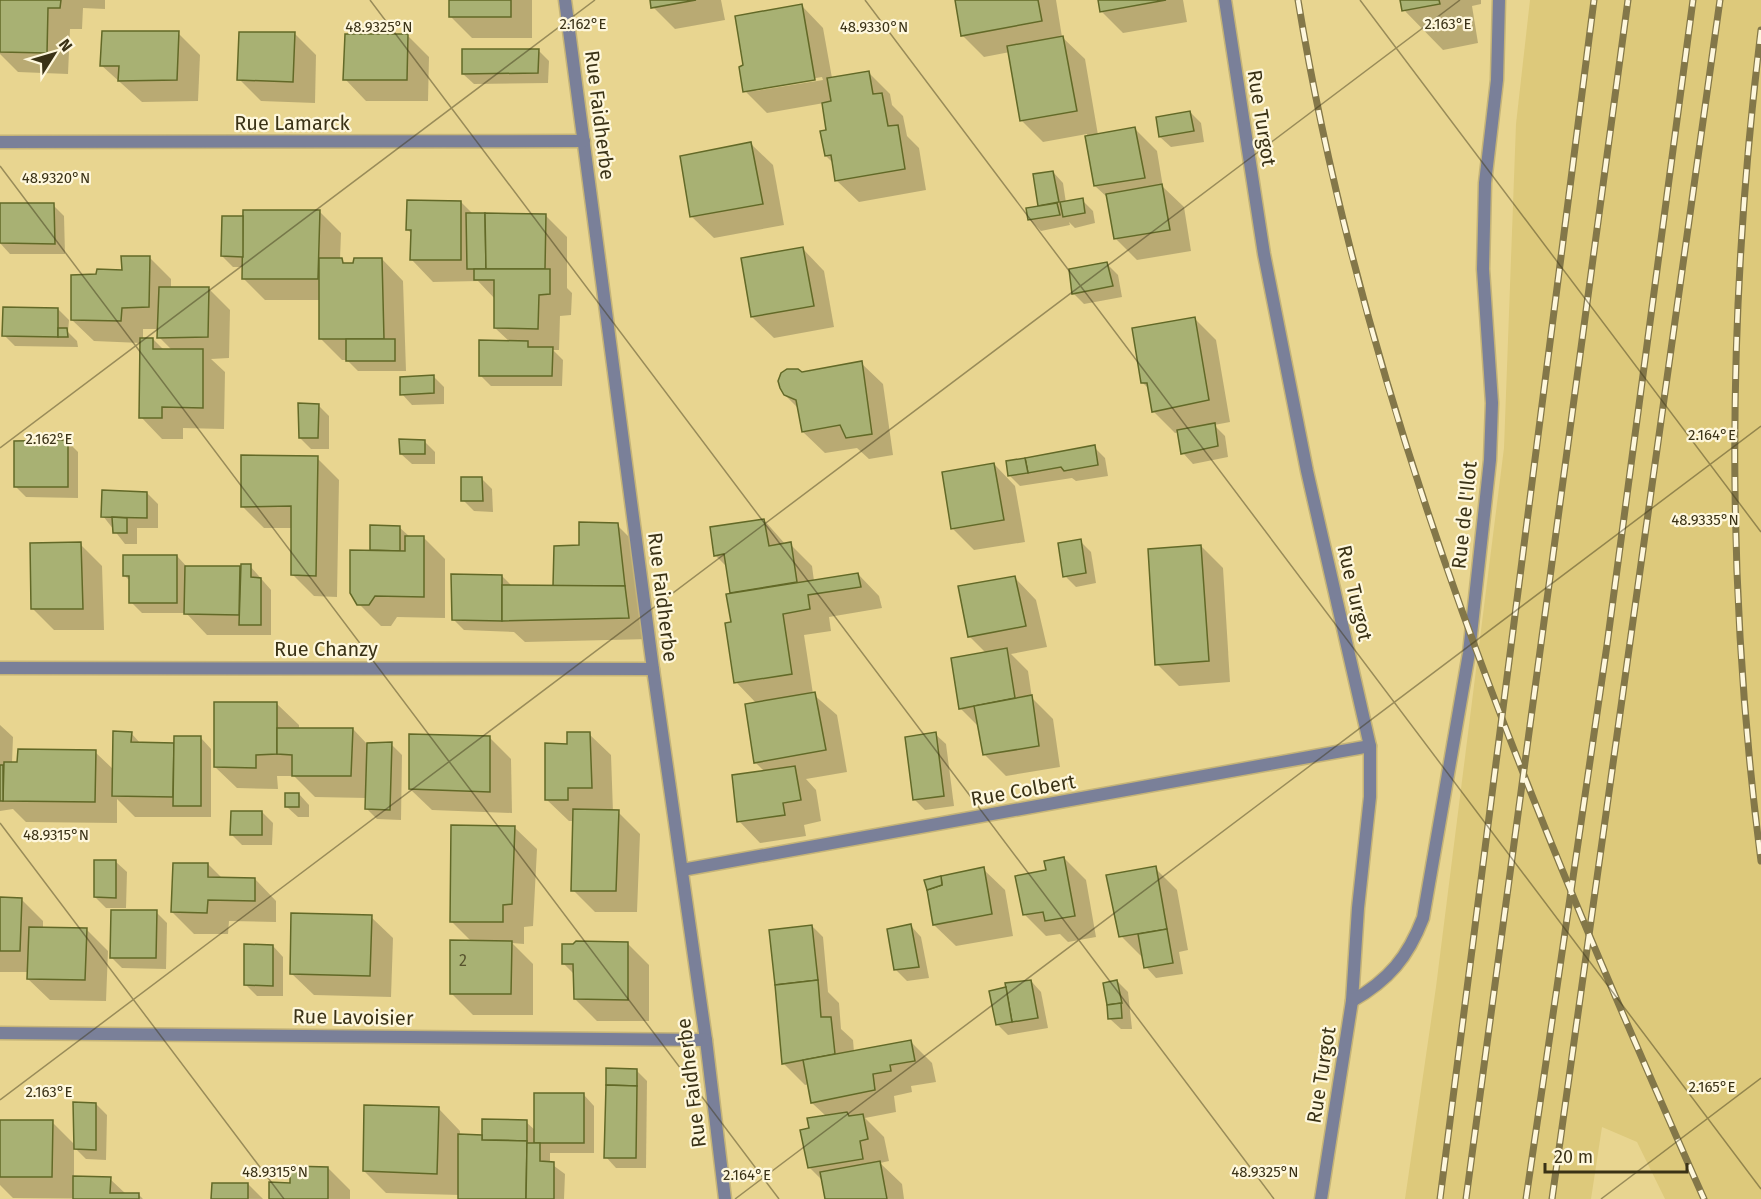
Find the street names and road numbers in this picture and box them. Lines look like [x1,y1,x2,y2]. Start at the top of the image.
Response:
street label: Rue Faidherbe [580,49,620,181]
street label: Rue Turgot [1243,68,1282,169]
street label: Rue Lamarck [234,111,351,135]
street label: Rue de l'Ilot [1446,459,1482,570]
street label: Rue Faidherbe [643,531,683,663]
street label: Rue Turgot [1332,543,1378,644]
street label: Rue Chanzy [274,637,378,661]
street label: Rue Colbert [969,769,1078,811]
street label: Rue Lavoisier [292,1004,414,1030]
street label: Rue Faidherbe [671,1017,711,1149]
street label: Rue Turgot [1302,1024,1341,1125]

